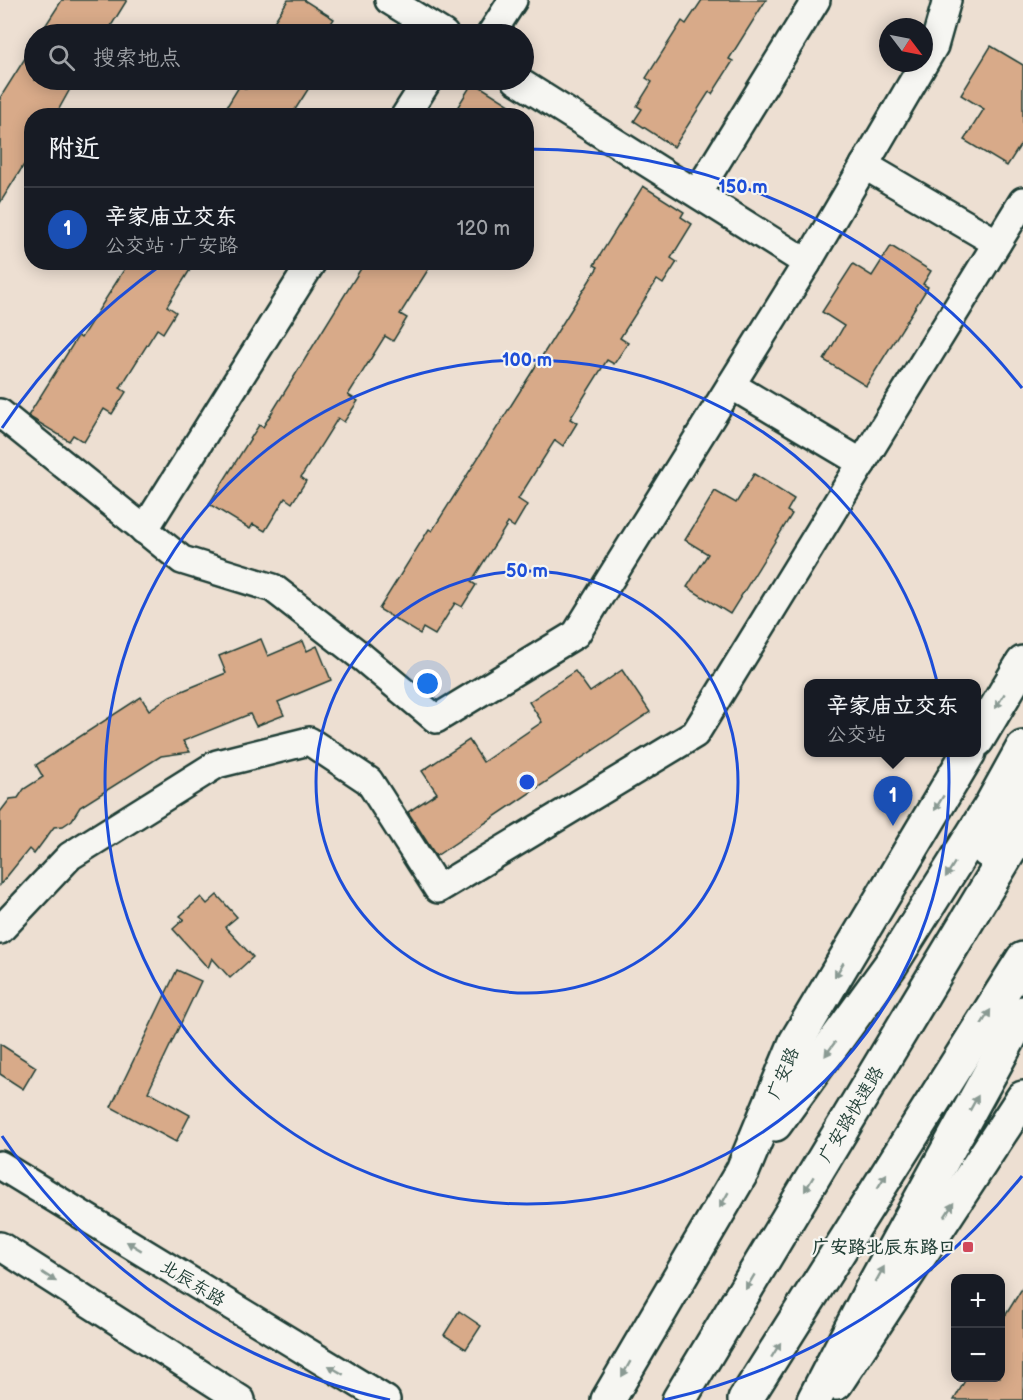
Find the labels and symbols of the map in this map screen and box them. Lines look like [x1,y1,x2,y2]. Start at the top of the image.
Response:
north arrow [879,18,933,72]
text: 150 m [718,177,768,198]
text: 100 m [502,350,552,371]
text: 50 m [506,561,548,582]
your location [413,669,442,698]
one-way arrow [995,693,1005,710]
centre of rings [517,772,537,792]
pin: 1 [874,776,912,826]
one-way arrow [934,795,945,811]
one-way arrow [945,862,956,879]
one-way arrow [834,962,844,979]
one-way arrow [981,1009,992,1025]
one-way arrow [824,1042,836,1057]
street label: 广安路 [763,1044,804,1102]
street label: 广安路快速路 [815,1063,888,1166]
one-way arrow [969,1094,979,1111]
one-way arrow [877,1173,888,1190]
one-way arrow [804,1176,814,1193]
one-way arrow [719,1192,730,1208]
one-way arrow [944,1202,955,1219]
place label: 广安路北辰东路口 [812,1237,956,1258]
marker: 广安路北辰东路口 [961,1240,975,1254]
one-way arrow [126,1241,142,1252]
street label: 北辰东路 [156,1256,229,1311]
one-way arrow [875,1265,885,1282]
one-way arrow [41,1271,57,1282]
one-way arrow [745,1274,756,1290]
one-way arrow [770,1342,781,1358]
one-way arrow [621,1361,631,1378]
one-way arrow [328,1364,344,1375]

